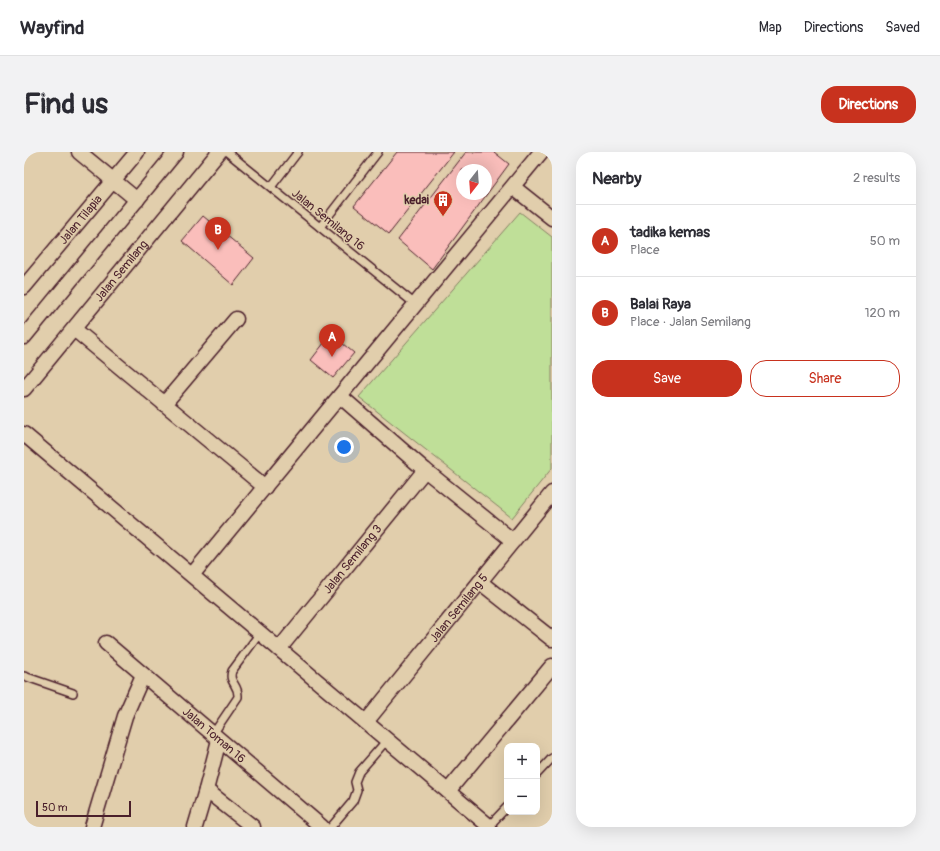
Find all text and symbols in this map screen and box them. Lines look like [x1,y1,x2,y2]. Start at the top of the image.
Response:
text: Wayfind [20,16,84,40]
text: Map [759,19,782,36]
text: Directions [804,19,863,36]
text: Saved [885,19,920,36]
button: Directions [821,86,916,123]
text: Find us [24,87,108,122]
north arrow [456,164,492,200]
text: Nearby [592,168,641,189]
text: 2 results [853,170,900,186]
street label: Jalan Semilang 16 [288,186,368,254]
building icon: kedai [432,189,454,217]
street label: Jalan Tilapia [56,192,106,247]
place label: kedai [403,193,429,208]
pin: B [205,217,231,250]
text: tadika kemas [630,223,710,242]
text: A [601,233,609,249]
text: 50 m [870,233,900,249]
street label: Jalan Semilang [91,237,151,305]
text: Place [630,242,659,258]
text: Balai Raya [630,295,691,314]
text: B [601,305,609,321]
text: 120 m [864,305,900,321]
text: Place · Jalan Semilang [630,314,751,330]
pin: A [319,324,345,357]
button: Save [592,360,742,397]
button: Share [750,360,900,397]
your location [334,437,354,457]
street label: Jalan Semilang 3 [320,521,385,597]
street label: Jalan Semilang 5 [426,570,491,645]
street label: Jalan Toman 16 [180,704,249,766]
map controls [504,743,540,815]
button: + [504,743,540,779]
button: − [504,779,540,815]
scale bar [36,799,131,818]
text: 50 m [42,801,68,814]

